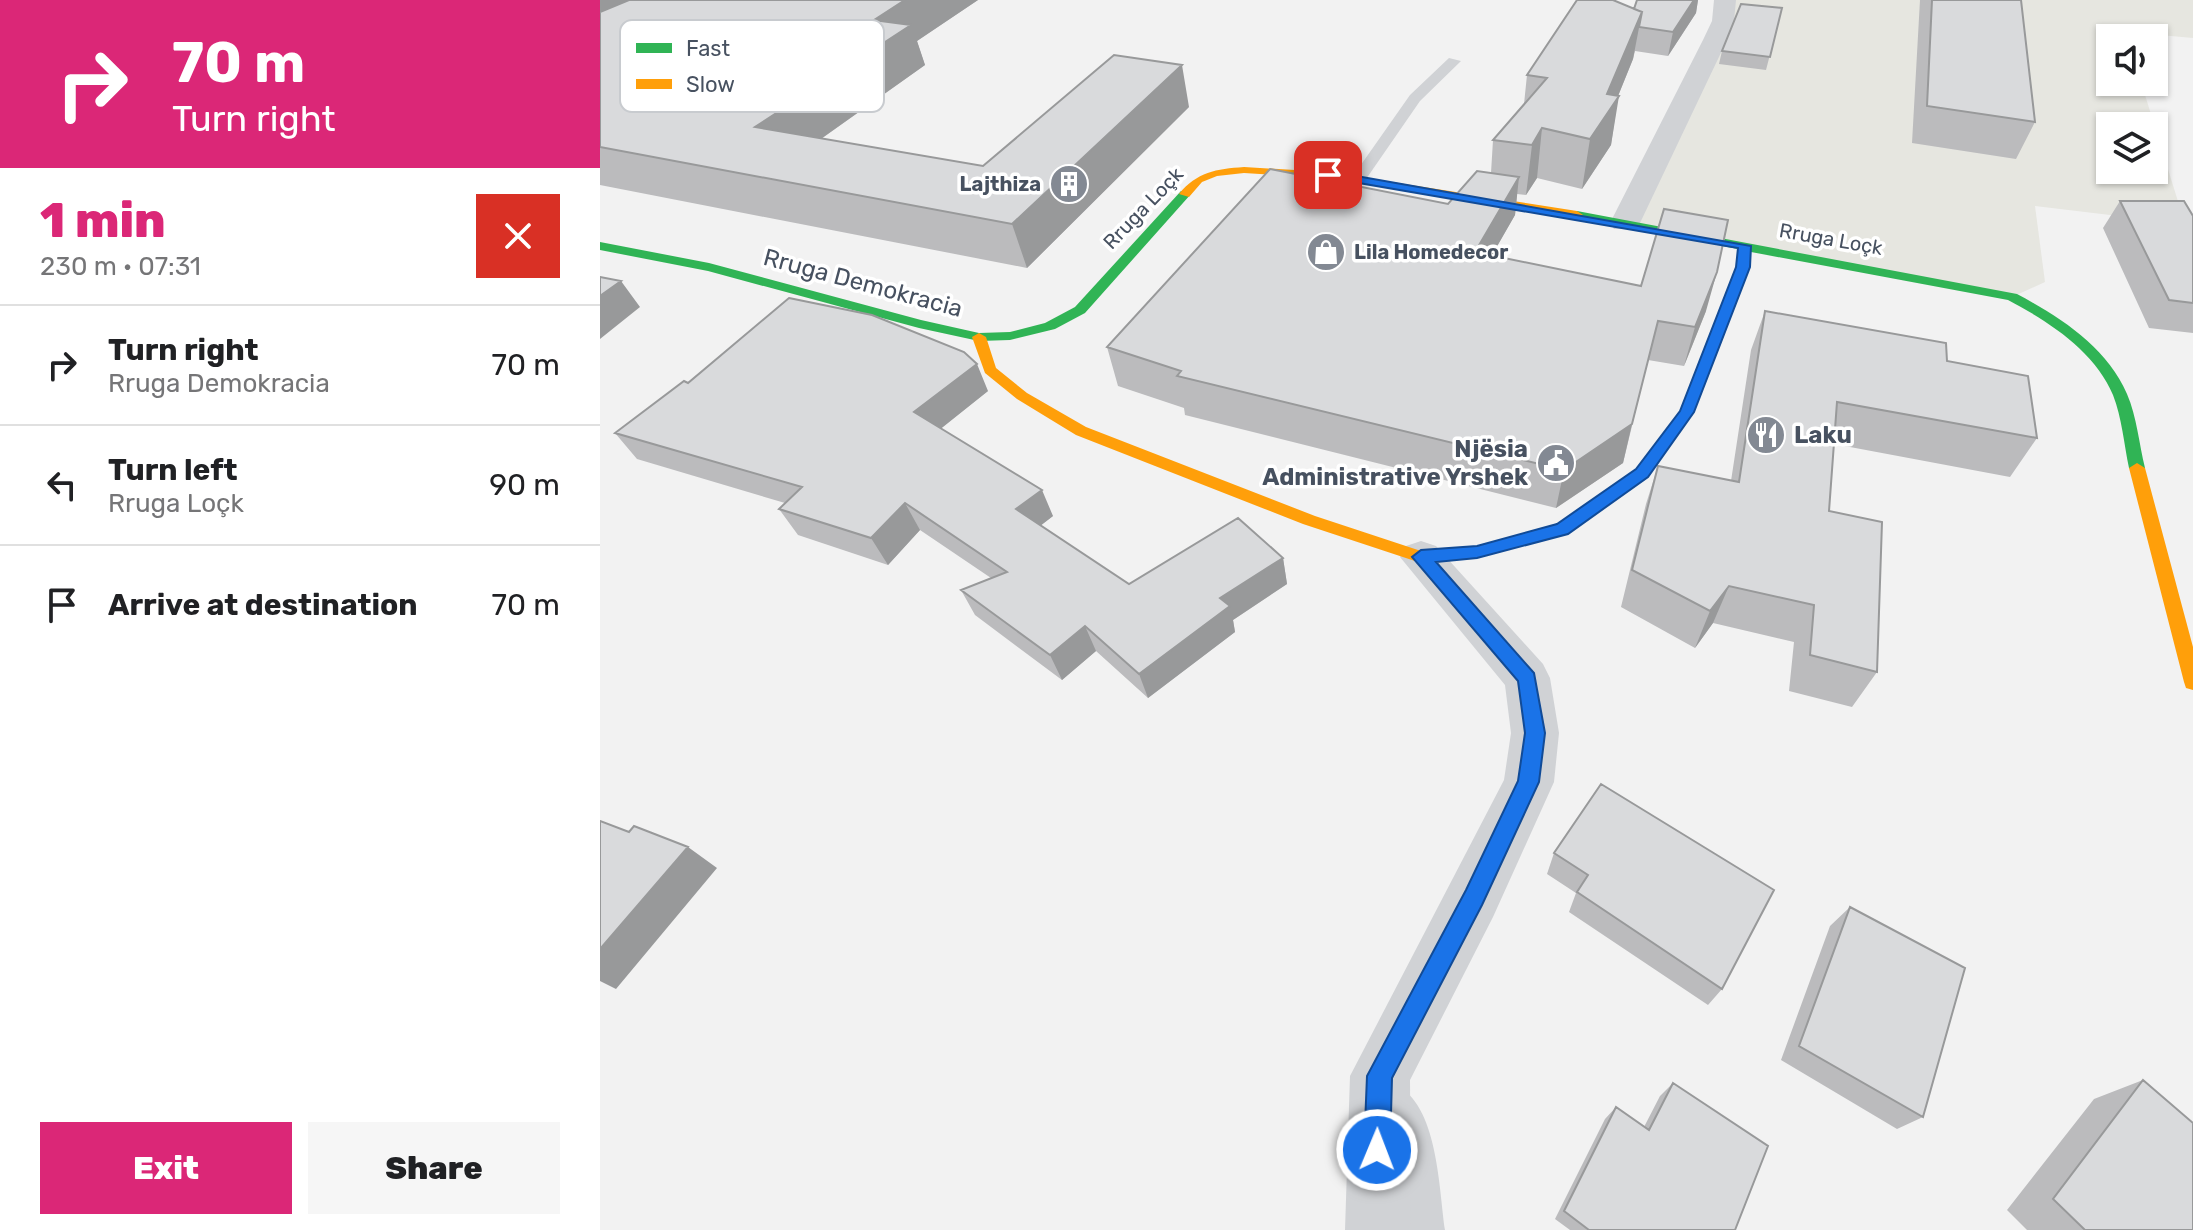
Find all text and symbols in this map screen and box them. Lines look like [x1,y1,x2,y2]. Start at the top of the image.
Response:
legend [620,20,884,112]
map controls [2096,24,2168,184]
button: sound [2096,24,2168,96]
text: 70 m [172,30,305,96]
icon: right [40,32,144,136]
text: Fast [686,35,731,62]
text: Slow [686,71,735,98]
text: Turn right [172,97,336,140]
button: layers [2096,112,2168,184]
pin [1294,141,1362,209]
icon: arrive [1306,153,1350,197]
street label: Rruga Loçk [1098,162,1188,254]
building icon: Lajthiza [1048,163,1090,205]
place label: Lajthiza [960,172,1041,196]
text: 1 min [40,192,166,249]
button: close [476,194,560,278]
street label: Rruga Loçk [1777,218,1885,260]
shop icon: Lila Homedecor [1305,231,1347,273]
place label: Lila Homedecor [1354,240,1508,264]
street label: Rruga Demokracia [761,243,965,323]
text: 230 m · 07:31 [40,251,201,282]
text: Turn right [108,332,259,368]
icon: right [40,343,84,387]
text: 70 m [492,347,560,383]
text: Rruga Demokracia [108,368,330,399]
restaurant icon: Laku [1745,414,1787,456]
place label: Laku [1794,421,1852,449]
place label: Njësia Administrative Yrshek [1262,435,1528,491]
public building icon: Njësia Administrative Yrshek [1535,442,1577,484]
text: Turn left [108,452,238,488]
icon: left [40,463,84,507]
text: 90 m [489,467,560,503]
text: Rruga Loçk [108,488,244,519]
icon: arrive [40,583,84,627]
text: Arrive at destination [108,587,418,623]
text: 70 m [492,587,560,623]
position arrow [1335,1108,1419,1192]
button: Exit [40,1122,292,1214]
button: Share [308,1122,560,1214]

